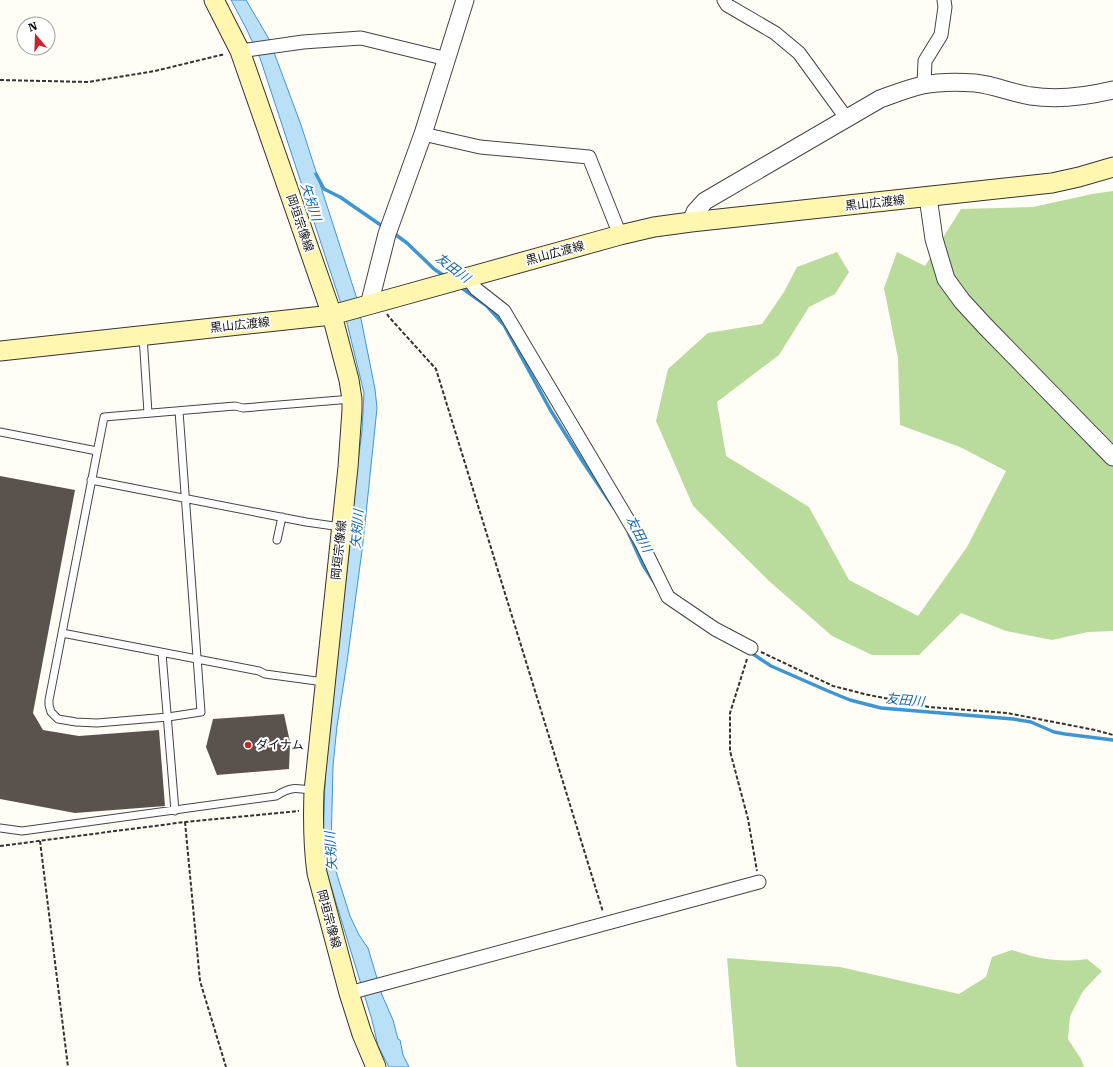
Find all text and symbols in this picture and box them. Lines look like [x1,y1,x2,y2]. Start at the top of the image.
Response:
north arrow [16,16,56,56]
text: N [27,19,40,35]
water label: 矢矧川 [298,181,325,225]
street label: 岡垣宗像線 [284,192,316,254]
street label: 黒山広渡線 [844,193,906,213]
street label: 黒山広渡線 [524,238,586,268]
water label: 友田川 [433,250,475,287]
street label: 黒山広渡線 [209,315,271,335]
water label: 矢矧川 [348,507,366,549]
water label: 友田川 [623,513,655,557]
street label: 岡垣宗像線 [329,519,349,581]
water label: 友田川 [885,691,927,709]
place label: ダイナム [256,738,303,752]
marker: ダイナム [243,740,253,750]
water label: 矢矧川 [322,829,340,871]
street label: 岡垣宗像線 [314,888,344,950]

